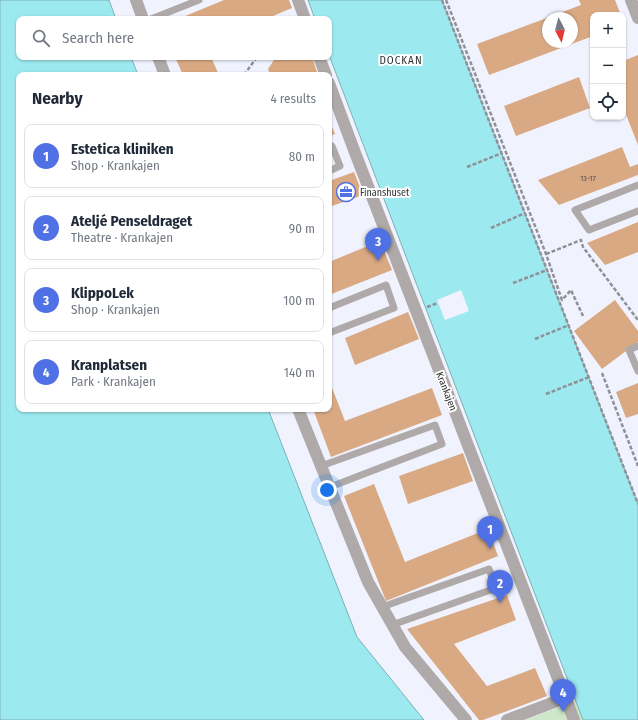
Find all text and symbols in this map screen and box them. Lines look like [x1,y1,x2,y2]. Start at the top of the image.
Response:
north arrow [542,12,578,48]
map controls [590,12,626,120]
button: + [590,12,626,48]
search box [16,16,332,60]
icon: search [30,27,52,49]
text: Search here [62,29,134,47]
button: − [590,48,626,84]
district label: DOCKAN [379,54,423,67]
button: locate [590,84,626,120]
text: Nearby [32,88,83,109]
text: 4 results [270,91,316,106]
text: Estetica kliniken [71,140,174,158]
text: 1 [43,149,49,164]
text: 80 m [289,149,315,164]
text: Shop · Krankajen [71,158,160,173]
house number: 13-17 [580,174,596,183]
office icon: Finanshuset [335,181,357,203]
place label: Finanshuset [360,187,410,199]
text: Ateljé Penseldraget [71,212,192,230]
text: 2 [43,221,49,236]
text: 90 m [289,221,315,236]
pin: 3 [365,228,391,261]
text: Theatre · Krankajen [71,230,173,245]
text: KlippoLek [71,284,134,302]
text: 3 [43,293,49,308]
text: 100 m [283,293,315,308]
text: Shop · Krankajen [71,302,160,317]
text: Kranplatsen [71,356,147,374]
text: 4 [43,365,49,380]
text: 140 m [284,365,315,380]
street label: Krankajen [433,370,459,413]
text: Park · Krankajen [71,374,156,389]
your location [317,480,337,500]
pin: 1 [477,516,503,549]
pin: 2 [487,570,513,603]
pin: 4 [550,679,576,712]

